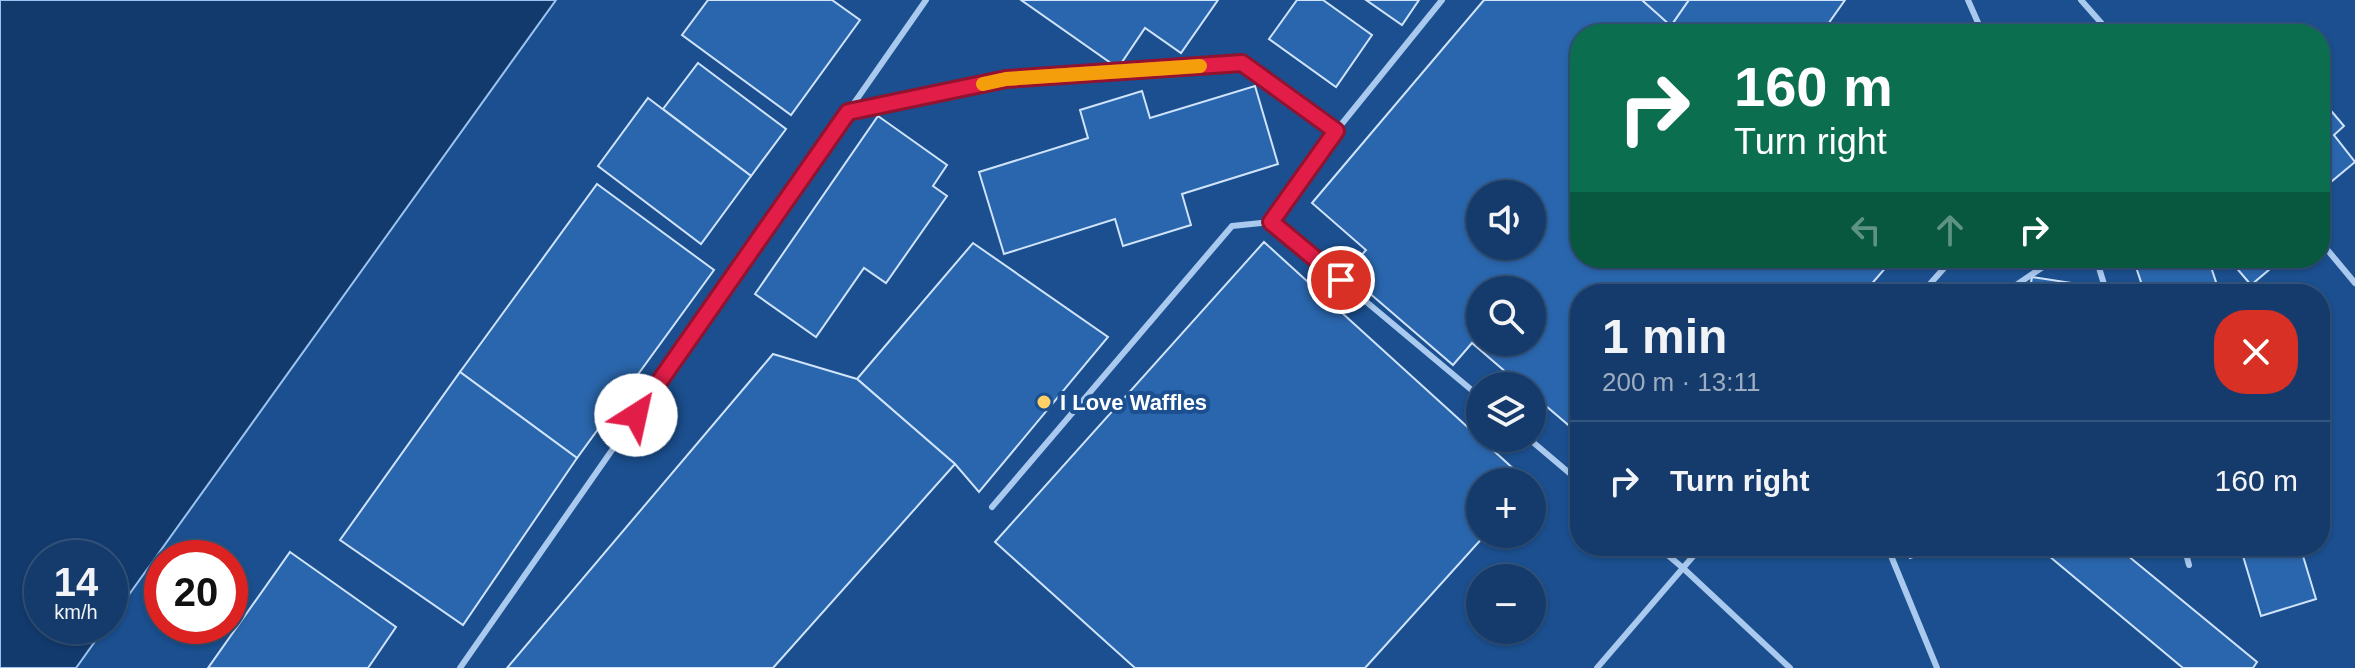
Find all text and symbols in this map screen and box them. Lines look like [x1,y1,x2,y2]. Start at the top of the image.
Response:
text: 160 m [1734,55,1893,118]
icon: right [1602,56,1706,160]
text: Turn right [1734,121,1887,162]
map controls [1466,180,1546,644]
button: sound [1466,180,1546,260]
icon: left [1844,208,1888,252]
icon: ahead [1928,208,1972,252]
icon: right [2012,208,2056,252]
pin [1307,246,1375,314]
icon: arrive [1319,258,1363,302]
button: search [1466,276,1546,356]
text: 1 min [1602,310,1727,363]
button: close [2214,310,2298,394]
text: 200 m · 13:11 [1602,367,1761,397]
button: layers [1466,372,1546,452]
position arrow [594,373,678,457]
place label: I Love Waffles [1060,390,1207,415]
marker: I Love Waffles [1035,393,1053,411]
icon: right [1602,459,1646,503]
text: Turn right [1670,464,1809,497]
text: 160 m [2215,464,2298,497]
button: + [1466,468,1546,548]
speed limit sign: 20 [144,540,248,644]
text: 14 [54,560,98,604]
button: − [1466,564,1546,644]
text: km/h [54,601,98,623]

